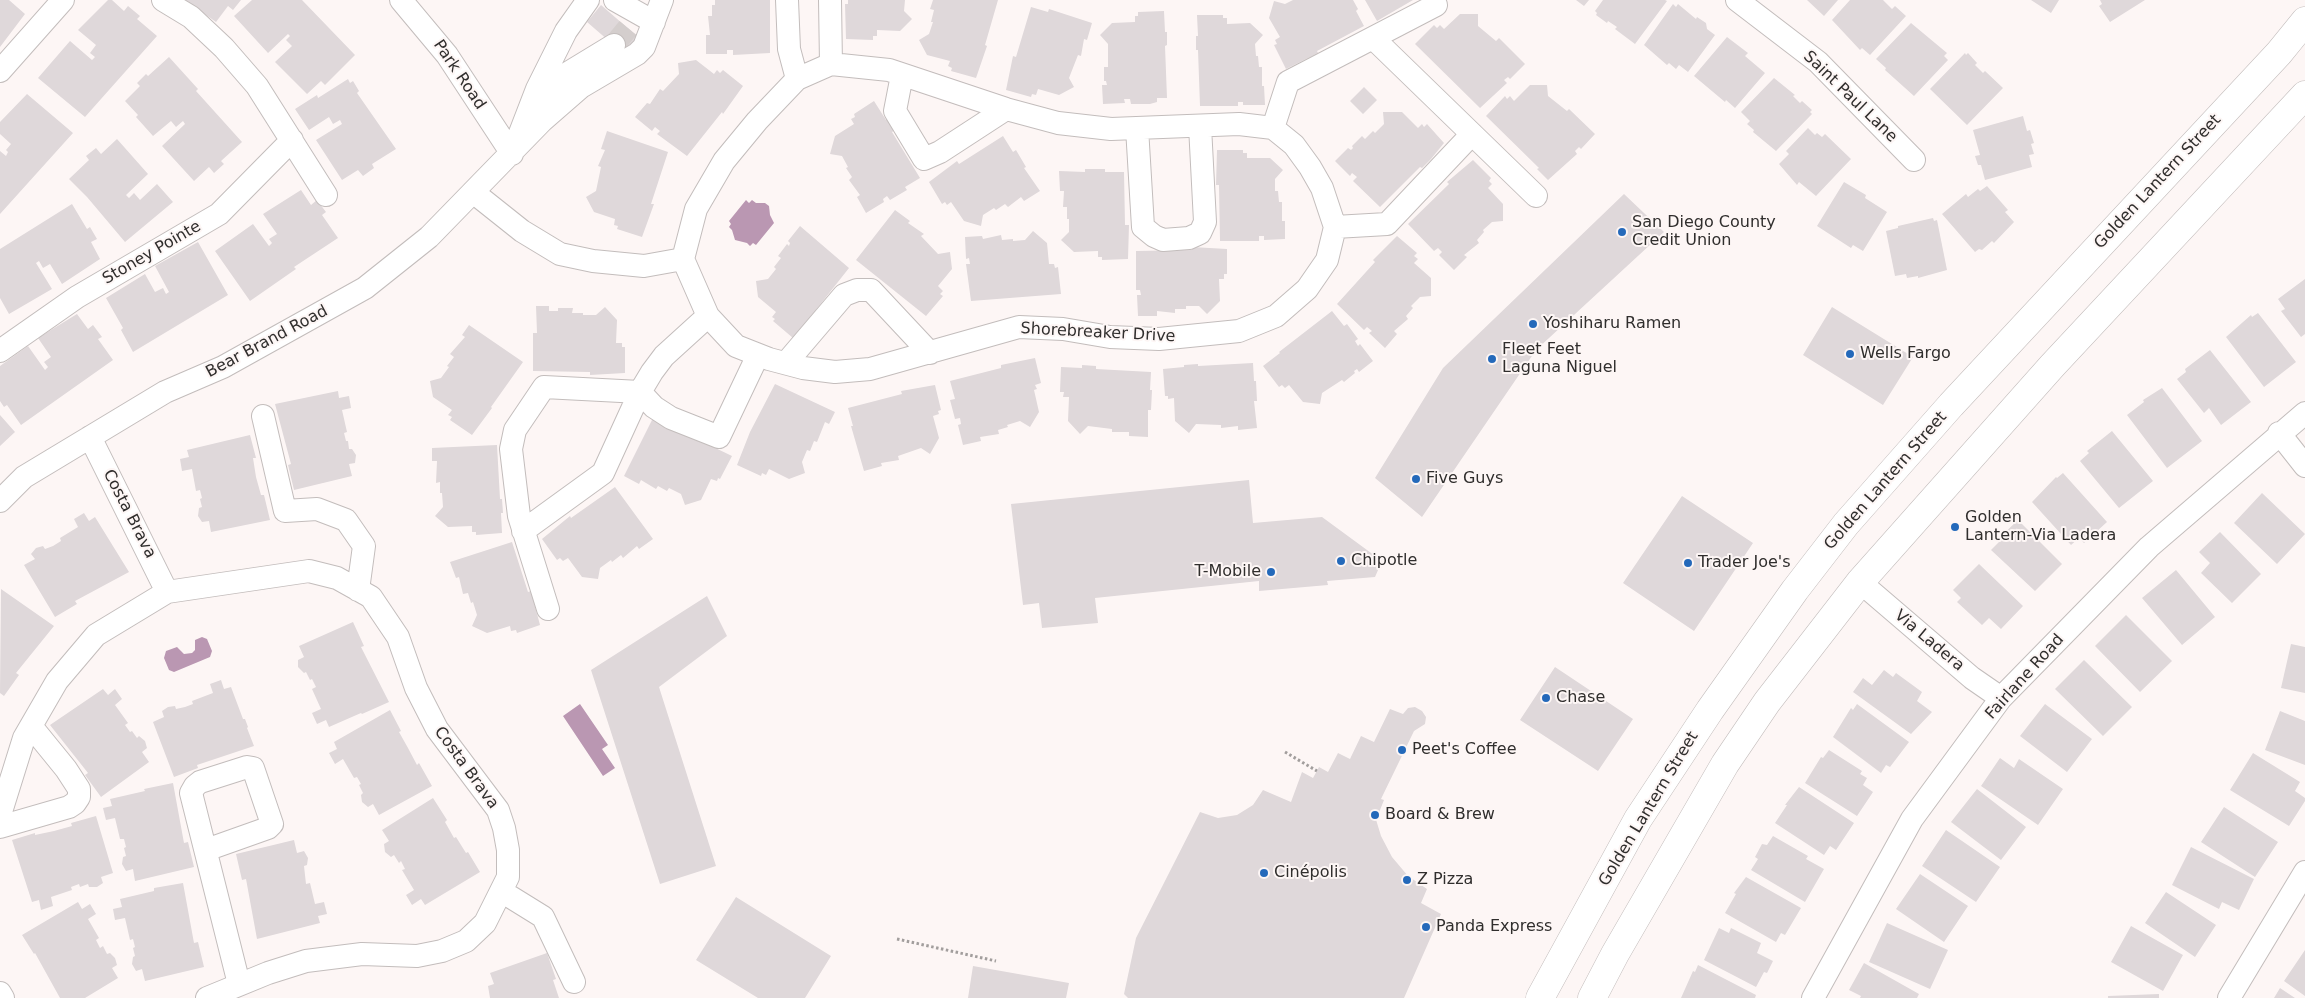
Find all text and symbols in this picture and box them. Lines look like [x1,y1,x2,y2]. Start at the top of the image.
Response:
street label: Park Road [429,37,489,113]
street label: Saint Paul Lane [1799,47,1901,147]
street label: Golden Lantern Street [2091,111,2225,253]
place label: San Diego County Credit Union [1632,213,1776,251]
street label: Stoney Pointe [99,217,205,289]
marker: San Diego County Credit Union [1616,226,1628,238]
street label: Bear Brand Road [203,302,331,382]
place label: Yoshiharu Ramen [1543,314,1681,334]
marker: Yoshiharu Ramen [1527,318,1539,330]
street label: Shorebreaker Drive [1020,319,1176,347]
place label: Fleet Feet Laguna Niguel [1502,340,1617,378]
place label: Wells Fargo [1860,344,1951,364]
marker: Wells Fargo [1844,348,1856,360]
marker: Fleet Feet Laguna Niguel [1486,353,1498,365]
street label: Golden Lantern Street [1821,408,1951,554]
street label: Costa Brava [98,466,160,562]
place label: Five Guys [1426,469,1503,489]
marker: Five Guys [1410,473,1422,485]
place label: Golden Lantern-Via Ladera [1965,508,2116,546]
marker: Golden Lantern-Via Ladera [1949,521,1961,533]
place label: Chipotle [1351,551,1417,571]
place label: Trader Joe's [1698,553,1791,573]
marker: Chipotle [1335,555,1347,567]
marker: Trader Joe's [1682,557,1694,569]
place label: T-Mobile [1194,562,1261,582]
marker: T-Mobile [1265,566,1277,578]
street label: Via Ladera [1890,606,1968,676]
street label: Fairlane Road [1982,630,2068,724]
place label: Chase [1556,688,1605,708]
marker: Chase [1540,692,1552,704]
street label: Costa Brava [430,723,502,813]
street label: Golden Lantern Street [1595,728,1703,890]
place label: Peet's Coffee [1412,740,1517,760]
marker: Peet's Coffee [1396,744,1408,756]
place label: Board & Brew [1385,805,1495,825]
marker: Board & Brew [1369,809,1381,821]
place label: Cinépolis [1274,863,1347,883]
marker: Cinépolis [1258,867,1270,879]
place label: Z Pizza [1417,870,1473,890]
marker: Z Pizza [1401,874,1413,886]
place label: Panda Express [1436,917,1552,937]
marker: Panda Express [1420,921,1432,933]

